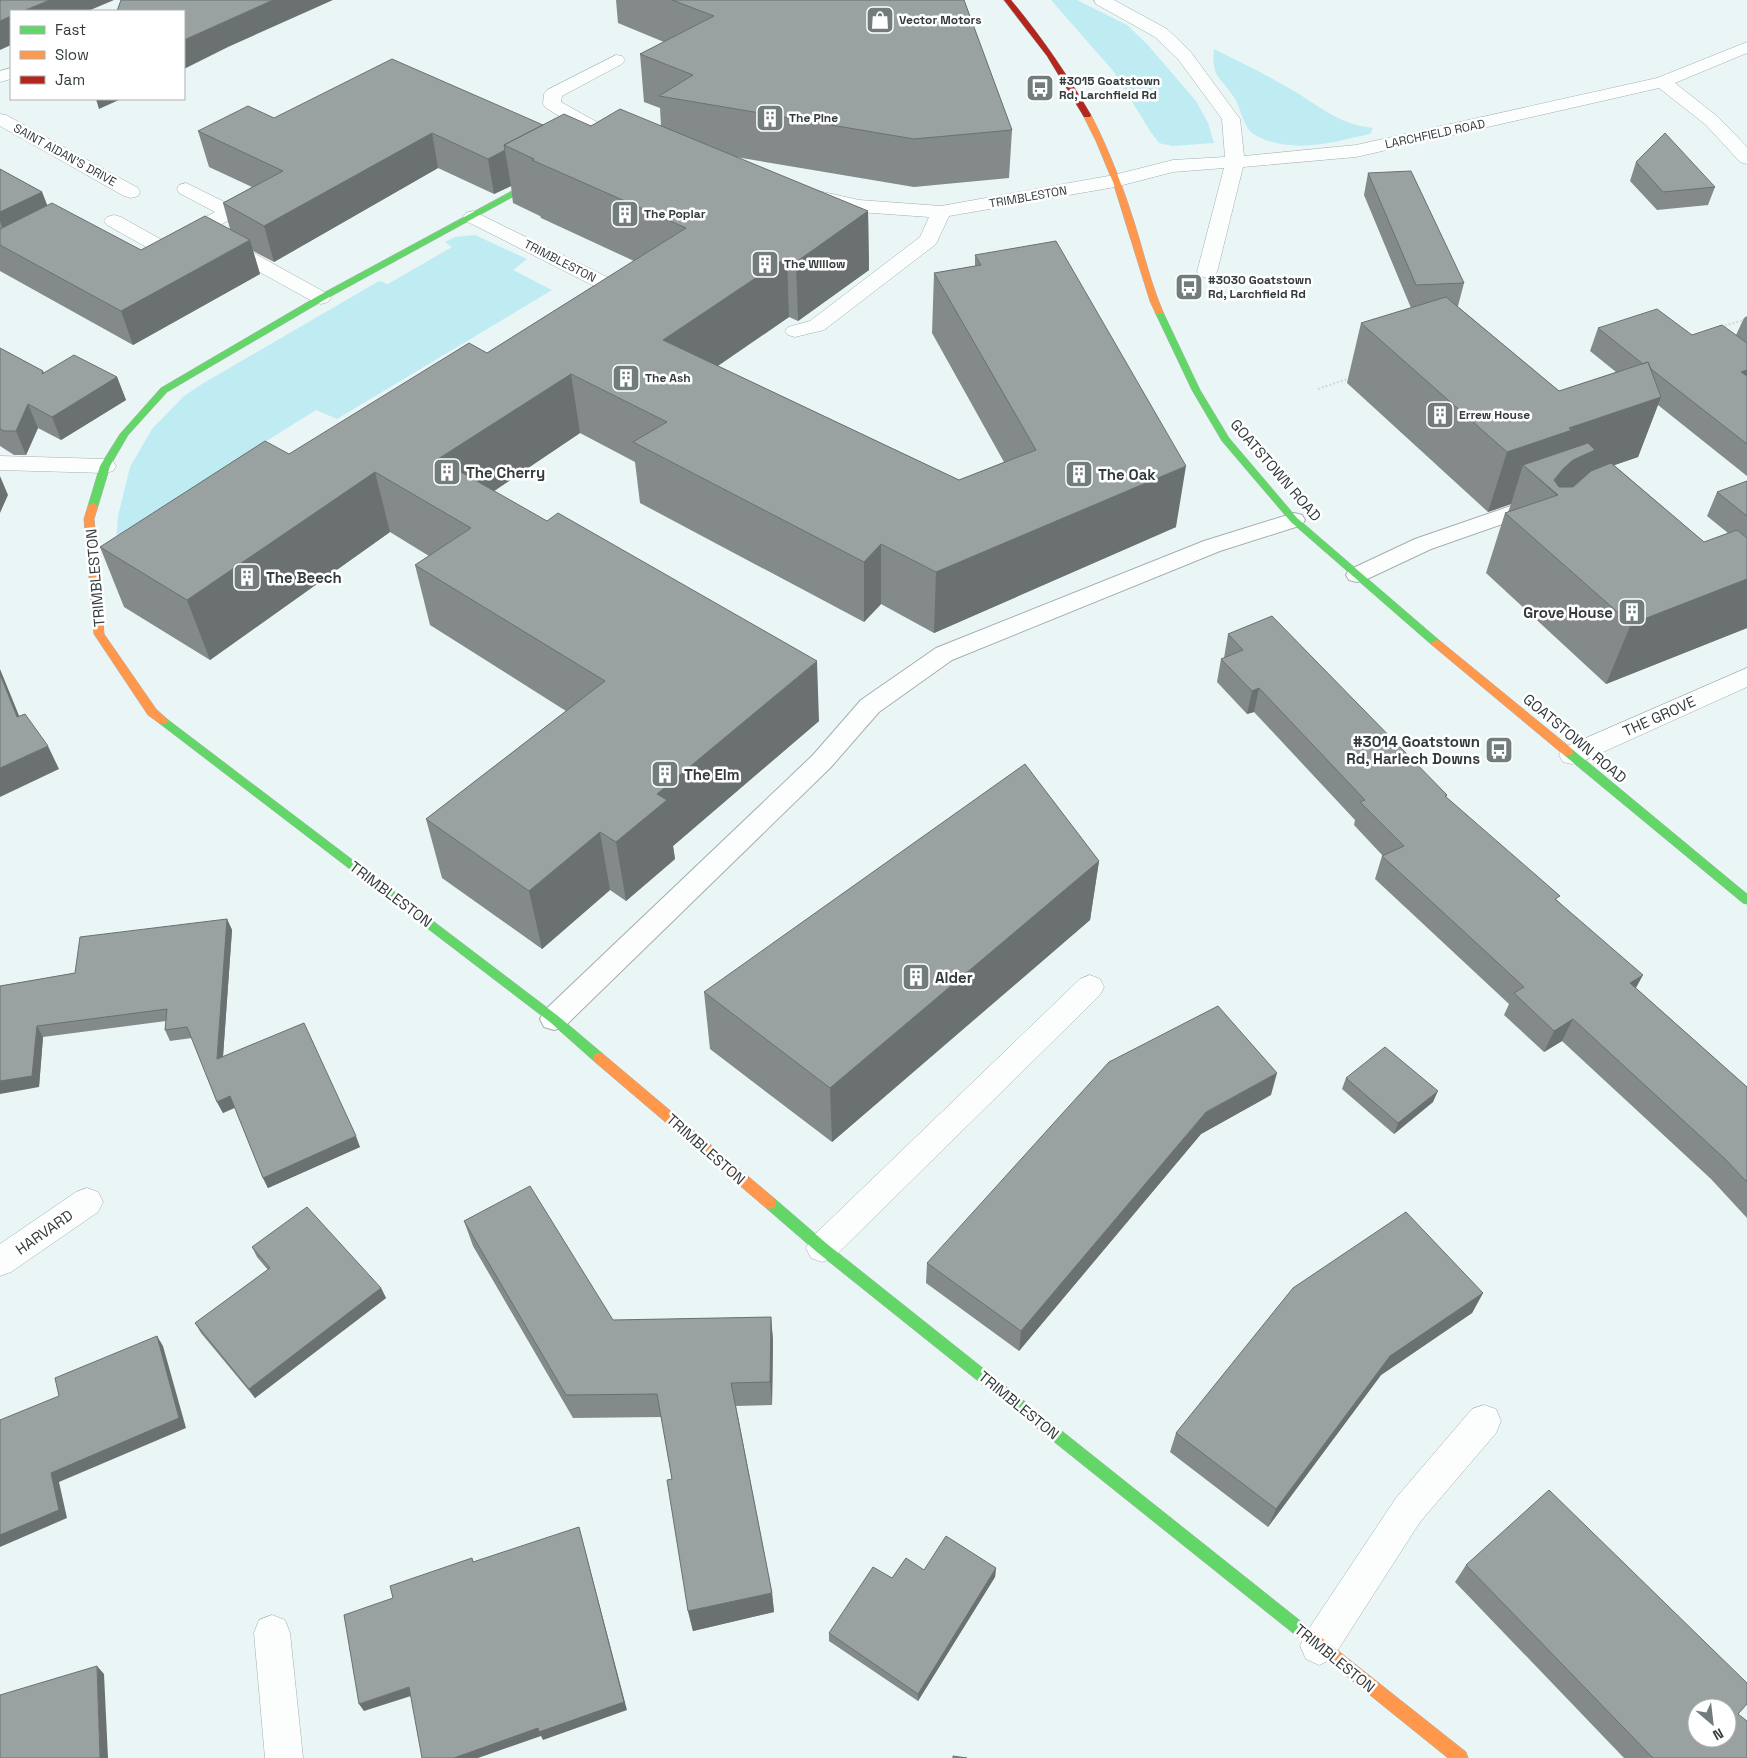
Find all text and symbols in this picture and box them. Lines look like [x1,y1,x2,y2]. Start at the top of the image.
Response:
shop icon: Vector Motors [865,5,895,35]
legend [10,10,185,100]
place label: Vector Motors [899,12,981,28]
text: Fast [55,20,86,39]
text: Slow [55,45,89,64]
text: Jam [55,70,85,89]
bus stop icon: #3015 Goatstown Rd, Larchfield Rd [1025,73,1055,103]
place label: #3015 Goatstown Rd, Larchfield Rd [1059,73,1160,103]
building icon: The Pine [755,103,785,133]
place label: The Pine [789,110,838,126]
street label: LARCHFIELD ROAD [1383,116,1487,152]
street label: SAINT AIDAN'S DRIVE [11,120,120,190]
street label: TRIMBLESTON [988,182,1068,212]
building icon: The Poplar [610,199,640,229]
place label: The Poplar [644,206,706,222]
street label: TRIMBLESTON [521,236,599,286]
building icon: The Willow [750,249,780,279]
place label: The Willow [784,256,845,272]
bus stop icon: #3030 Goatstown Rd, Larchfield Rd [1174,272,1204,302]
place label: #3030 Goatstown Rd, Larchfield Rd [1208,272,1312,302]
building icon: The Ash [611,363,641,393]
place label: The Ash [645,370,691,386]
building icon: Errew House [1425,400,1455,430]
place label: Errew House [1459,407,1530,423]
street label: GOATSTOWN ROAD [1226,415,1326,525]
building icon: The Cherry [432,457,462,487]
building icon: The Oak [1064,459,1094,489]
place label: The Cherry [466,463,545,482]
place label: The Oak [1098,465,1156,484]
street label: TRIMBLESTON [81,528,109,628]
building icon: The Beech [232,562,262,592]
place label: The Beech [266,568,342,587]
building icon: Grove House [1617,597,1647,627]
place label: Grove House [1523,603,1613,622]
street label: GOATSTOWN ROAD [1519,689,1631,787]
street label: THE GROVE [1620,691,1698,741]
place label: #3014 Goatstown Rd, Harlech Downs [1346,732,1480,768]
bus stop icon: #3014 Goatstown Rd, Harlech Downs [1484,735,1514,765]
building icon: The Elm [650,759,680,789]
place label: The Elm [684,765,740,784]
street label: TRIMBLESTON [346,857,436,931]
building icon: Alder [901,962,931,992]
place label: Alder [935,968,973,987]
street label: TRIMBLESTON [663,1109,749,1189]
street label: HARVARD [12,1205,76,1259]
street label: TRIMBLESTON [975,1367,1063,1443]
street label: TRIMBLESTON [1291,1620,1379,1696]
north arrow [1687,1698,1737,1748]
text: N [1710,1724,1726,1745]

